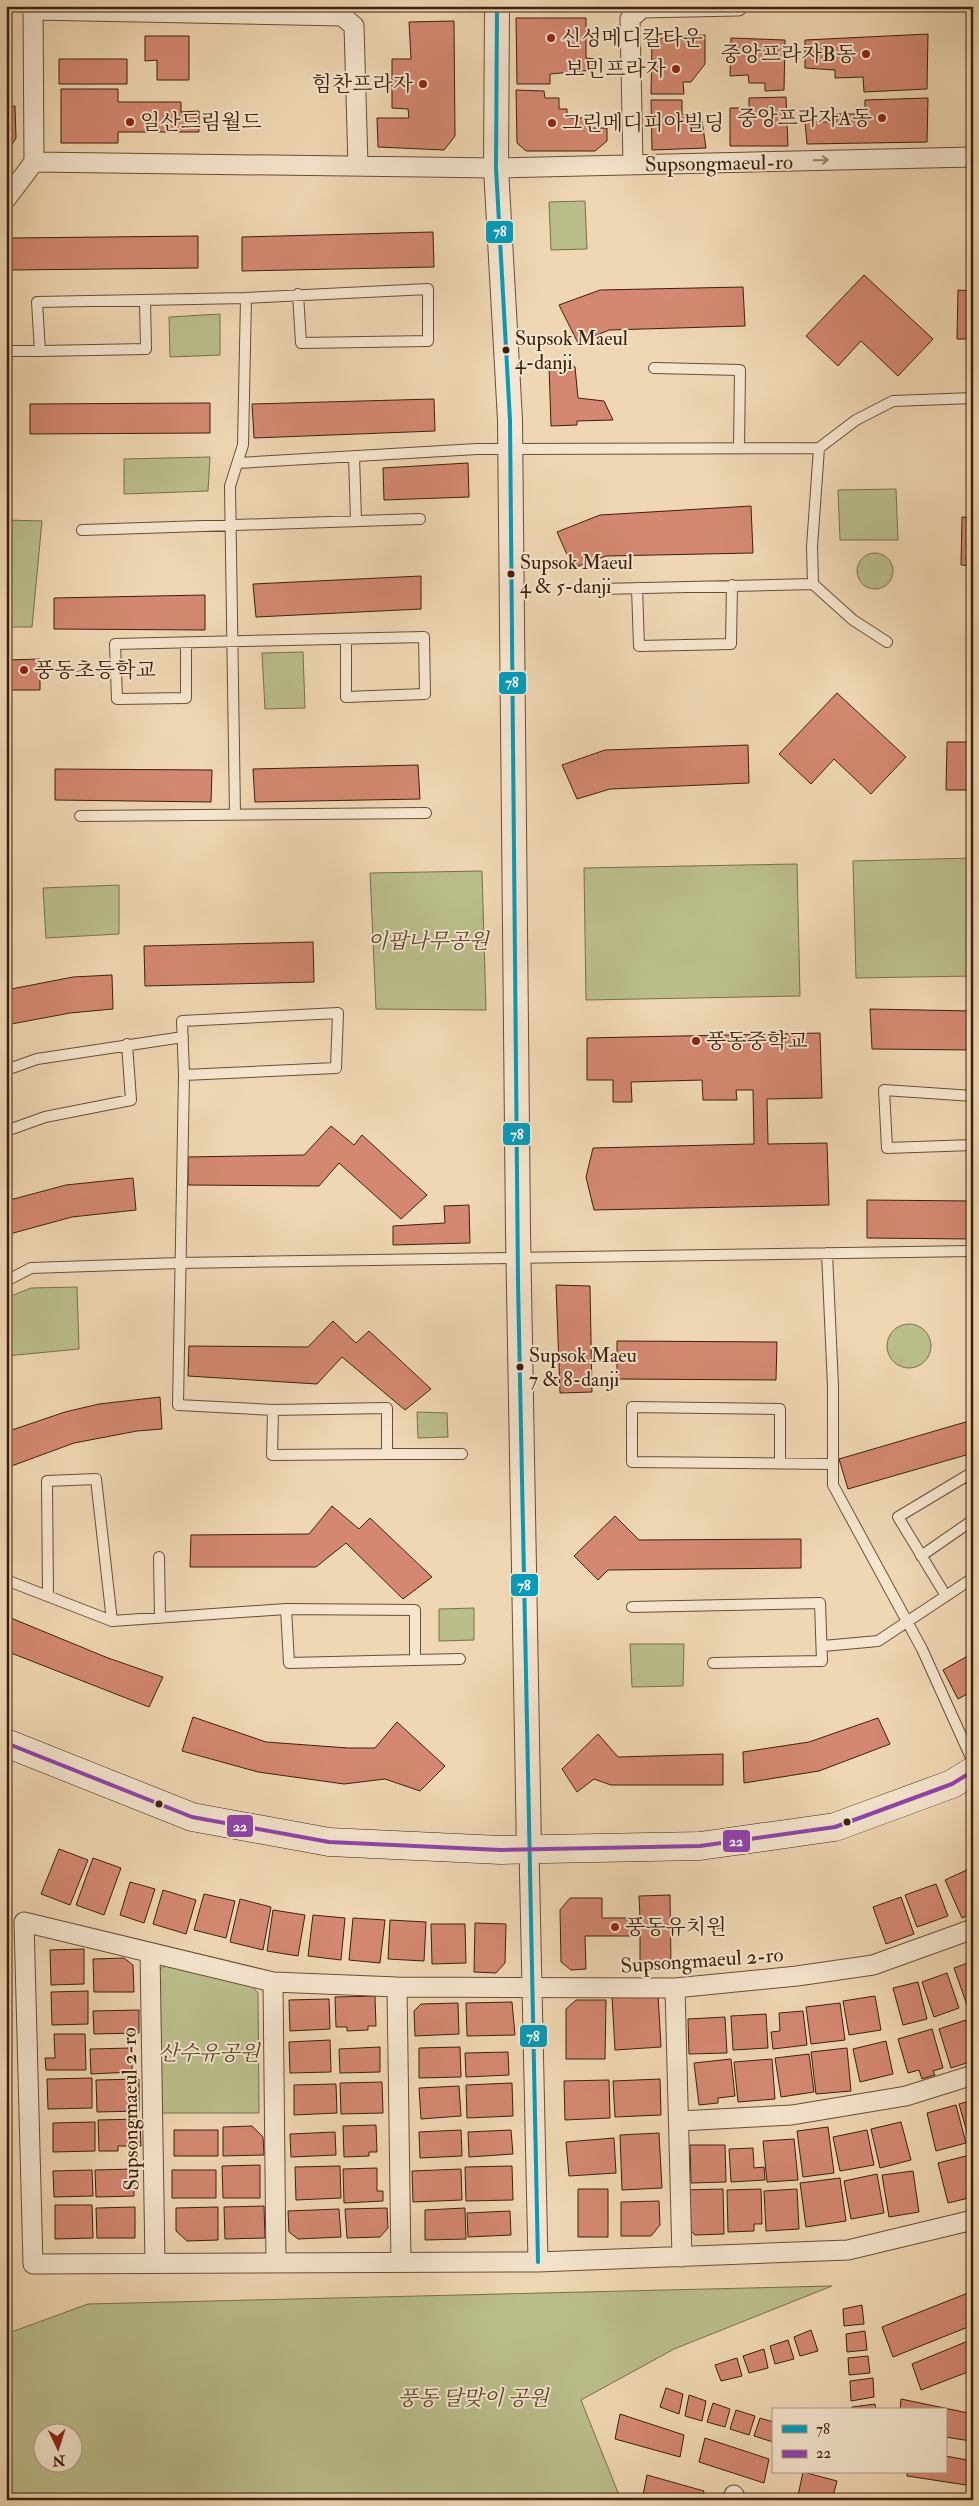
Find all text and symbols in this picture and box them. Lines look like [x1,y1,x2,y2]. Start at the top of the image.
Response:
place label: 신성메디칼타운 [561,25,703,52]
marker: 신성메디칼타운 [545,32,557,44]
place label: 중앙프라자B동 [721,41,856,68]
marker: 중앙프라자B동 [860,48,872,60]
place label: 보민프라자 [565,56,667,83]
marker: 보민프라자 [670,63,682,75]
place label: 힘찬프라자 [312,71,414,98]
marker: 힘찬프라자 [417,78,429,90]
place label: 중앙프라자A동 [737,105,872,132]
place label: 일산드림월드 [140,109,262,136]
place label: 그린메디피아빌딩 [562,110,724,137]
marker: 중앙프라자A동 [876,112,888,124]
marker: 일산드림월드 [124,116,136,128]
marker: 그린메디피아빌딩 [546,117,558,129]
street label: Supsongmaeul-ro [645,149,793,178]
one-way arrow [813,156,829,165]
line badge: 78 [485,220,514,244]
text: 78 [494,223,507,240]
place label: Supsok Maeul 4-danji [515,326,628,375]
marker: Supsok Maeul 4-danji [501,345,511,355]
place label: Supsok Maeul 4 & 5-danji [520,550,633,599]
marker: Supsok Maeul 4 & 5-danji [506,569,516,579]
place label: 풍동초등학교 [34,657,156,684]
marker: 풍동초등학교 [18,664,30,676]
line badge: 78 [498,671,527,695]
text: 78 [506,674,519,691]
park label: 이팝나무공원 [367,928,491,955]
place label: 풍동중학교 [706,1028,807,1055]
marker: 풍동중학교 [690,1035,702,1047]
line badge: 78 [502,1122,531,1146]
text: 78 [511,1126,524,1143]
place label: Supsok Maeu 7 & 8-danji [529,1343,637,1392]
marker: Supsok Maeu 7 & 8-danji [515,1362,525,1372]
line badge: 78 [510,1573,539,1597]
text: 78 [518,1577,531,1594]
unlabelled marker [154,1799,164,1809]
line badge: 22 [226,1814,254,1838]
unlabelled marker [842,1817,852,1827]
text: 22 [233,1818,247,1835]
line badge: 22 [722,1829,751,1853]
text: 22 [729,1833,743,1850]
place label: 풍동유치원 [625,1914,726,1941]
marker: 풍동유치원 [609,1921,621,1933]
street label: Supsongmaeul 2-ro [620,1941,784,1980]
line badge: 78 [519,2024,548,2048]
street label: Supsongmaeul 2-ro [116,2027,145,2191]
text: 78 [527,2028,540,2045]
park label: 산수유공원 [158,2040,261,2067]
park label: 풍동 달맞이 공원 [398,2385,550,2412]
legend [772,2408,946,2474]
text: 78 [816,2420,830,2439]
north arrow [32,2424,82,2474]
text: 22 [816,2444,832,2463]
text: N [52,2451,67,2469]

